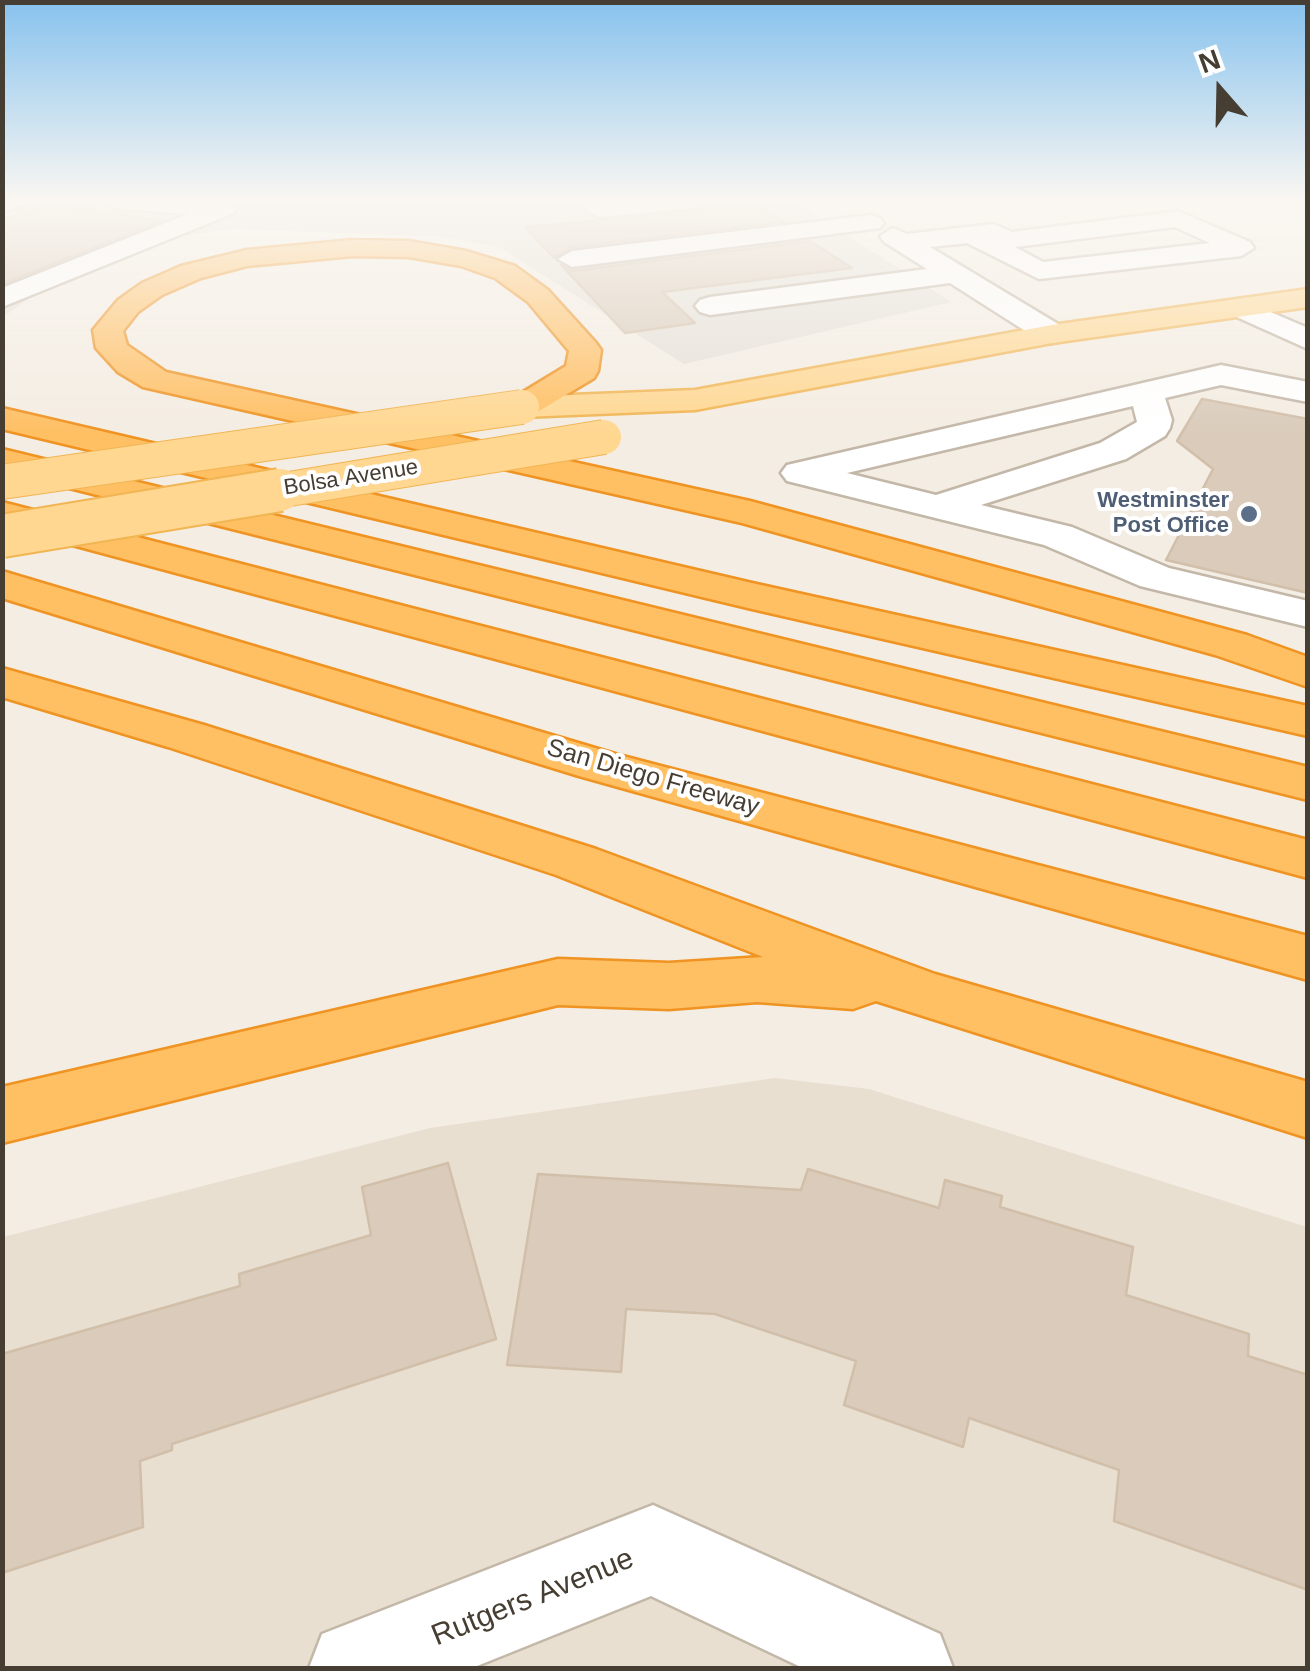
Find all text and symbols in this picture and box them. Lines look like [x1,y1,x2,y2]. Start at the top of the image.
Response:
north arrow [1170,40,1270,140]
text: N [1195,43,1224,79]
street label: Bolsa Avenue [282,454,420,502]
place label: Westminster Post Office [1097,488,1229,540]
marker: Westminster Post Office [1238,503,1260,525]
street label: San Diego Freeway [543,733,763,823]
street label: Rutgers Avenue [427,1541,639,1655]

